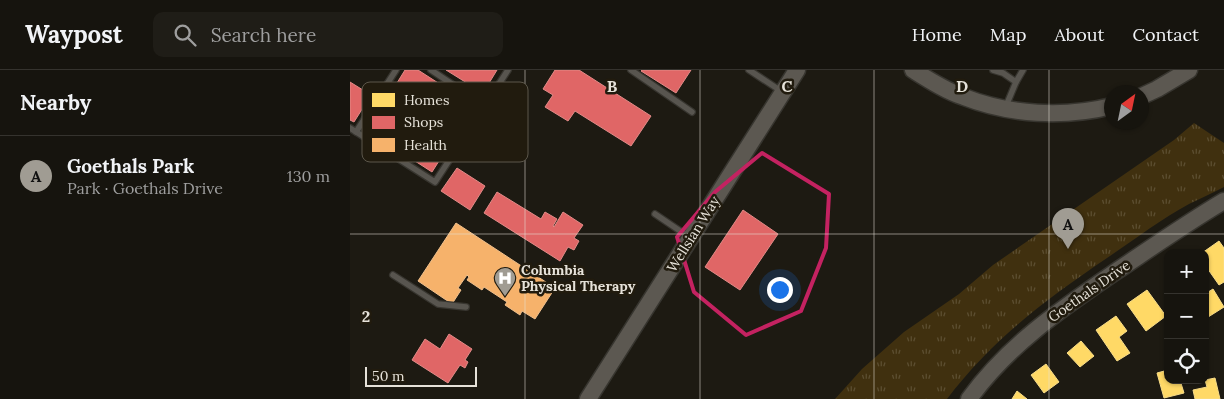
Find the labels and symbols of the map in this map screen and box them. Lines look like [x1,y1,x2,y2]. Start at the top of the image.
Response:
text: B [607,76,618,96]
text: C [781,76,793,96]
text: D [956,76,968,96]
legend [362,82,528,162]
north arrow [1104,85,1149,130]
text: Homes [404,91,449,109]
text: Shops [404,113,443,131]
text: Health [404,136,447,154]
street label: Wellsian Way [663,192,724,275]
pin: A [1052,208,1084,249]
street label: Goethals Drive [1044,256,1134,326]
place label: Columbia Physical Therapy [521,261,636,295]
hospital icon: Columbia Physical Therapy [493,266,517,297]
your location [767,277,793,303]
text: 2 [362,306,370,326]
scale bar [365,364,478,387]

